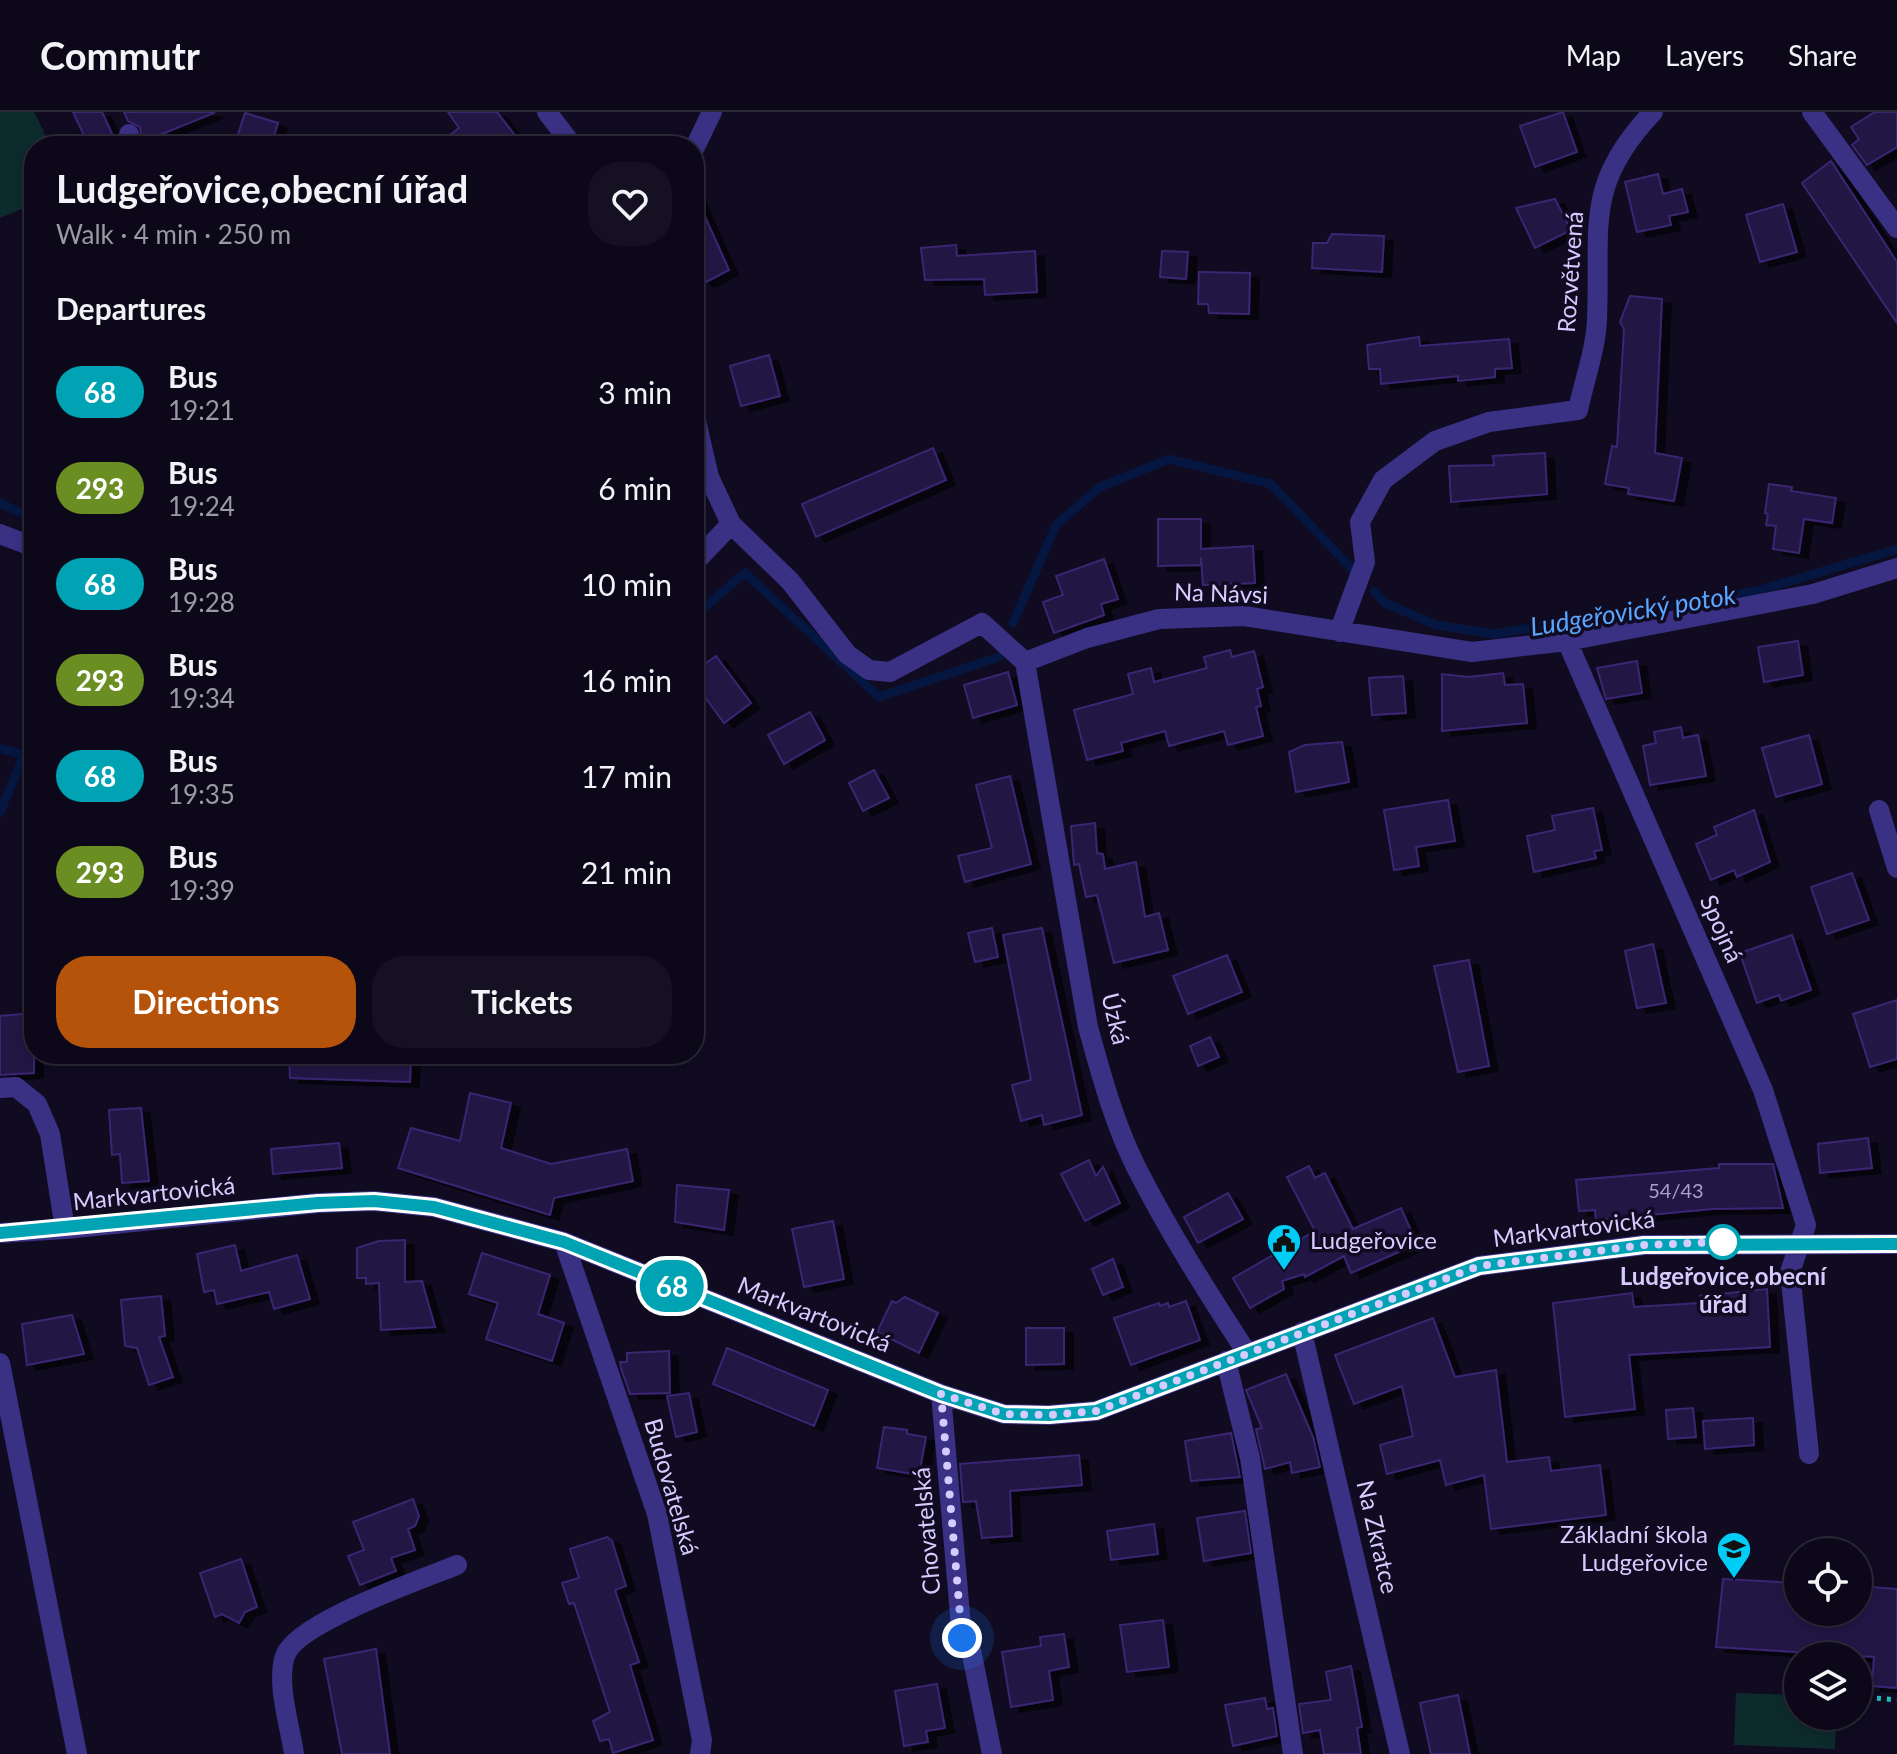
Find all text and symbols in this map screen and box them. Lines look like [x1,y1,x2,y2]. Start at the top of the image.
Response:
text: Commutr [40,32,200,78]
text: Map [1566,38,1621,72]
text: Layers [1665,38,1744,72]
text: Share [1788,38,1857,72]
button: heart [588,162,672,246]
text: Ludgeřovice,obecní úřad [56,165,468,211]
street label: Rozvětvená [1551,210,1588,334]
text: Walk · 4 min · 250 m [56,218,291,250]
text: Departures [56,290,206,326]
text: Bus [168,358,218,394]
text: 3 min [598,374,672,410]
text: 68 [84,375,116,409]
text: 19:21 [168,394,235,426]
text: Bus [168,454,218,490]
text: 6 min [598,470,672,506]
text: 293 [76,471,124,505]
text: 19:24 [168,490,235,522]
text: Bus [168,550,218,586]
text: 10 min [581,566,672,602]
text: 68 [84,567,116,601]
street label: Na Návsi [1174,576,1269,609]
water label: Ludgeřovický potok [1528,578,1739,642]
text: 19:28 [168,586,235,618]
text: Bus [168,646,218,682]
text: 16 min [581,662,672,698]
text: 293 [76,663,124,697]
text: 19:34 [168,682,235,714]
text: Bus [168,742,218,778]
text: 17 min [581,758,672,794]
text: 68 [84,759,116,793]
text: 19:35 [168,778,235,810]
text: Bus [168,838,218,874]
text: 21 min [581,854,672,890]
text: 293 [76,855,124,889]
text: 19:39 [168,874,235,906]
street label: Spojná [1695,890,1750,967]
button: Directions [56,956,356,1048]
button: Tickets [372,956,672,1048]
street label: Úzká [1096,990,1136,1047]
street label: Markvartovická [71,1170,236,1215]
house number: 54/43 [1648,1178,1704,1202]
street label: Markvartovická [1491,1203,1657,1252]
public building icon: Ludgeřovice [1265,1222,1303,1272]
place label: Ludgeřovice [1310,1225,1437,1254]
marker: Ludgeřovice,obecní úřad [1706,1225,1740,1259]
line badge: 68 [636,1260,708,1312]
place label: Ludgeřovice,obecní úřad [1620,1261,1828,1318]
text: 68 [656,1269,688,1303]
street label: Markvartovická [734,1270,896,1358]
street label: Budovatelská [639,1415,706,1558]
street label: Chovatelská [905,1466,946,1596]
street label: Na Zkratce [1351,1477,1406,1596]
place label: Základní škola Ludgeřovice [1560,1519,1708,1576]
school or university icon: Základní škola Ludgeřovice [1715,1530,1753,1580]
map controls [1784,1538,1872,1730]
button: locate [1784,1538,1872,1626]
your location [942,1618,982,1658]
button: layers [1784,1642,1872,1730]

